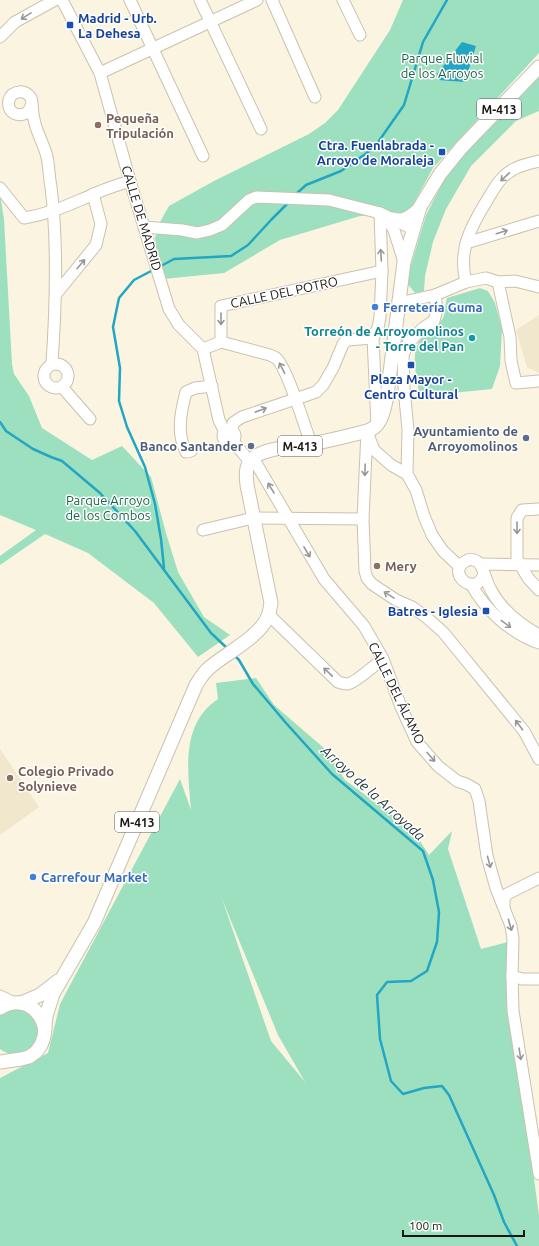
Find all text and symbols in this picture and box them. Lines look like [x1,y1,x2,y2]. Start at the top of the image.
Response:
place label: Madrid - Urb. La Dehesa [78,11,157,40]
one-way arrow [21,12,32,20]
marker: Madrid - Urb. La Dehesa [65,20,75,30]
park label: Parque Fluvial de los Arroyos [401,51,484,80]
road number: M-413 [477,99,521,119]
place label: Pequeña Tripulación [106,111,174,140]
marker: Pequeña Tripulación [93,120,103,130]
place label: Ctra. Fuenlabrada - Arroyo de Moraleja [317,138,434,167]
marker: Ctra. Fuenlabrada - Arroyo de Moraleja [437,147,447,157]
street label: CALLE DE MADRID [119,164,165,272]
one-way arrow [500,173,510,182]
one-way arrow [496,228,509,235]
one-way arrow [378,249,385,262]
one-way arrow [77,258,85,269]
street label: CALLE DEL POTRO [229,274,339,310]
place label: Ferretería Guma [383,300,483,314]
marker: Ferretería Guma [370,302,380,312]
one-way arrow [217,312,225,325]
place label: Torreón de Arroyomolinos - Torre del Pan [304,324,464,353]
marker: Torreón de Arroyomolinos - Torre del Pan [467,333,477,343]
marker: Plaza Mayor - Centro Cultural [406,360,416,370]
one-way arrow [278,363,285,375]
place label: Plaza Mayor - Centro Cultural [364,372,458,401]
one-way arrow [254,406,266,414]
place label: Ayuntamiento de Arroyomolinos [413,424,518,453]
marker: Ayuntamiento de Arroyomolinos [521,433,531,443]
road number: M-413 [278,436,322,456]
place label: Banco Santander [140,439,244,453]
marker: Banco Santander [246,441,256,451]
one-way arrow [362,463,369,476]
one-way arrow [267,483,275,494]
park label: Parque Arroyo de los Combos [65,493,151,522]
one-way arrow [513,521,521,534]
one-way arrow [303,546,311,558]
place label: Mery [385,559,417,573]
marker: Mery [372,561,382,571]
one-way arrow [383,591,395,599]
place label: Batres - Iglesia [388,604,478,618]
marker: Batres - Iglesia [481,606,491,616]
one-way arrow [500,620,511,628]
street label: CALLE DEL ÁLAMO [366,639,429,746]
one-way arrow [323,667,333,677]
one-way arrow [515,720,523,731]
water label: Arroyo de la Arroyada [317,742,428,844]
one-way arrow [426,752,435,762]
place label: Colegio Privado Solynieve [18,764,114,793]
marker: Colegio Privado Solynieve [5,773,15,783]
road number: M-413 [115,812,159,832]
one-way arrow [486,855,493,868]
place label: Carrefour Market [41,870,148,884]
marker: Carrefour Market [28,872,38,882]
one-way arrow [507,918,514,931]
one-way arrow [516,1047,524,1060]
scale bar [403,1212,524,1238]
text: 100 m [409,1219,442,1232]

